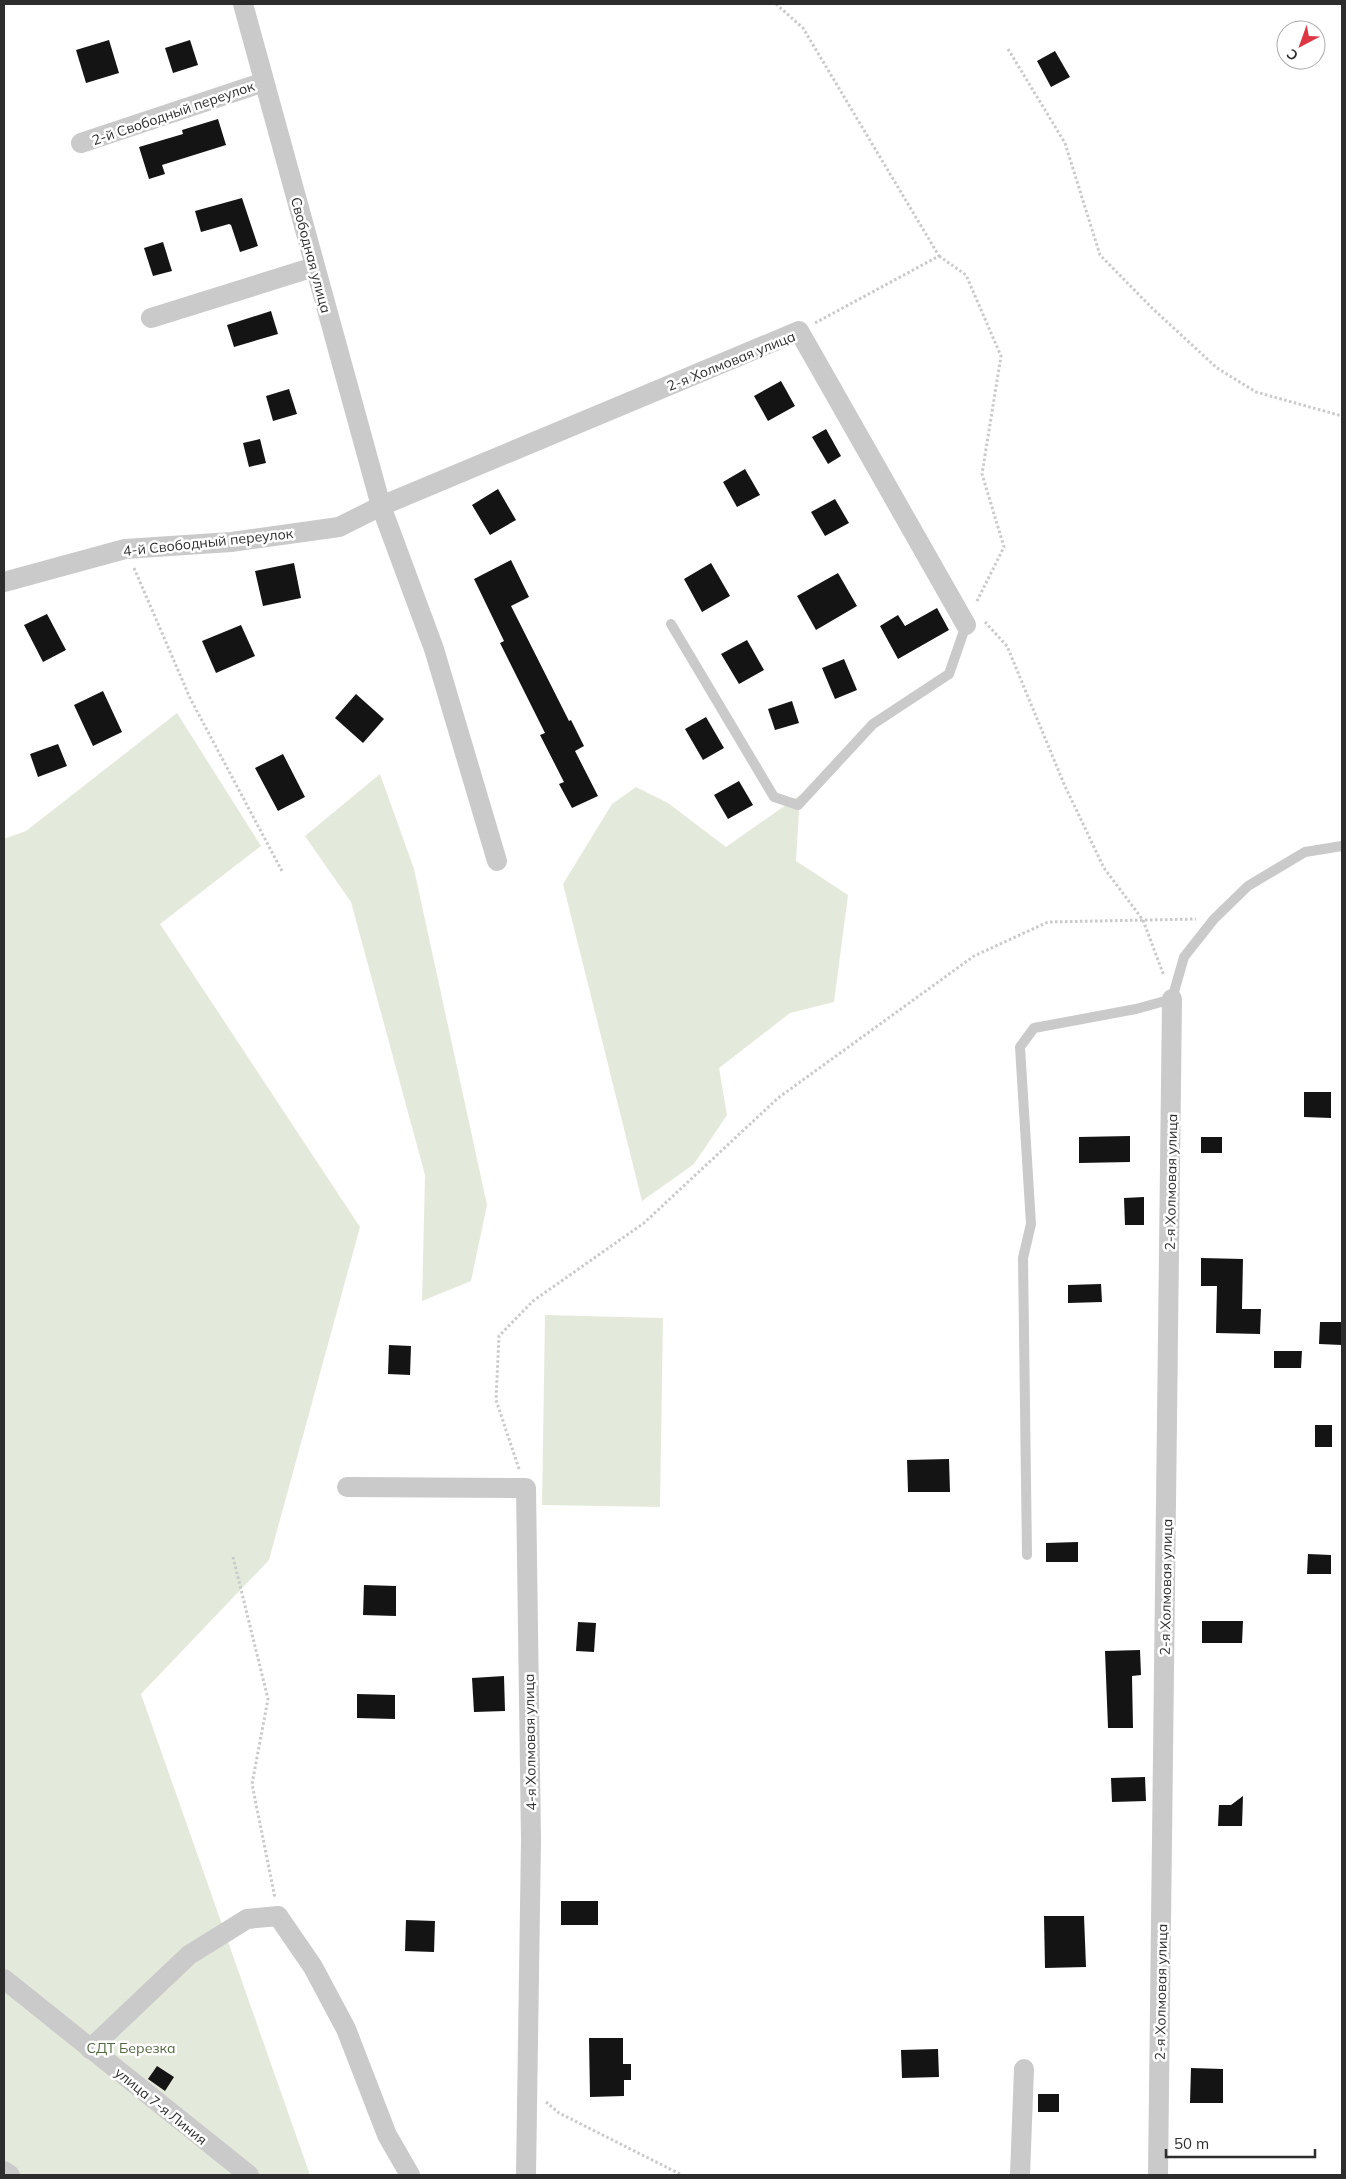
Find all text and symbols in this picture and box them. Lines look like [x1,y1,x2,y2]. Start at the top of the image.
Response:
north arrow [1276,20,1326,70]
text: С [1283,45,1302,65]
street label: 2-й Свободный переулок [89,77,257,149]
street label: Свободная улица [287,195,335,315]
street label: 2-я Холмовая улица [664,327,798,395]
street label: 4-й Свободный переулок [122,524,294,560]
street label: 2-я Холмовая улица [1161,1113,1181,1251]
street label: 2-я Холмовая улица [1156,1518,1176,1656]
street label: 4-я Холмовая улица [520,1673,540,1811]
street label: 2-я Холмовая улица [1151,1923,1171,2061]
park label: СДТ Березка [86,2039,176,2057]
street label: улица 7-я Линия [111,2063,211,2149]
scale bar [1166,2126,1315,2158]
text: 50 m [1174,2134,1209,2153]

